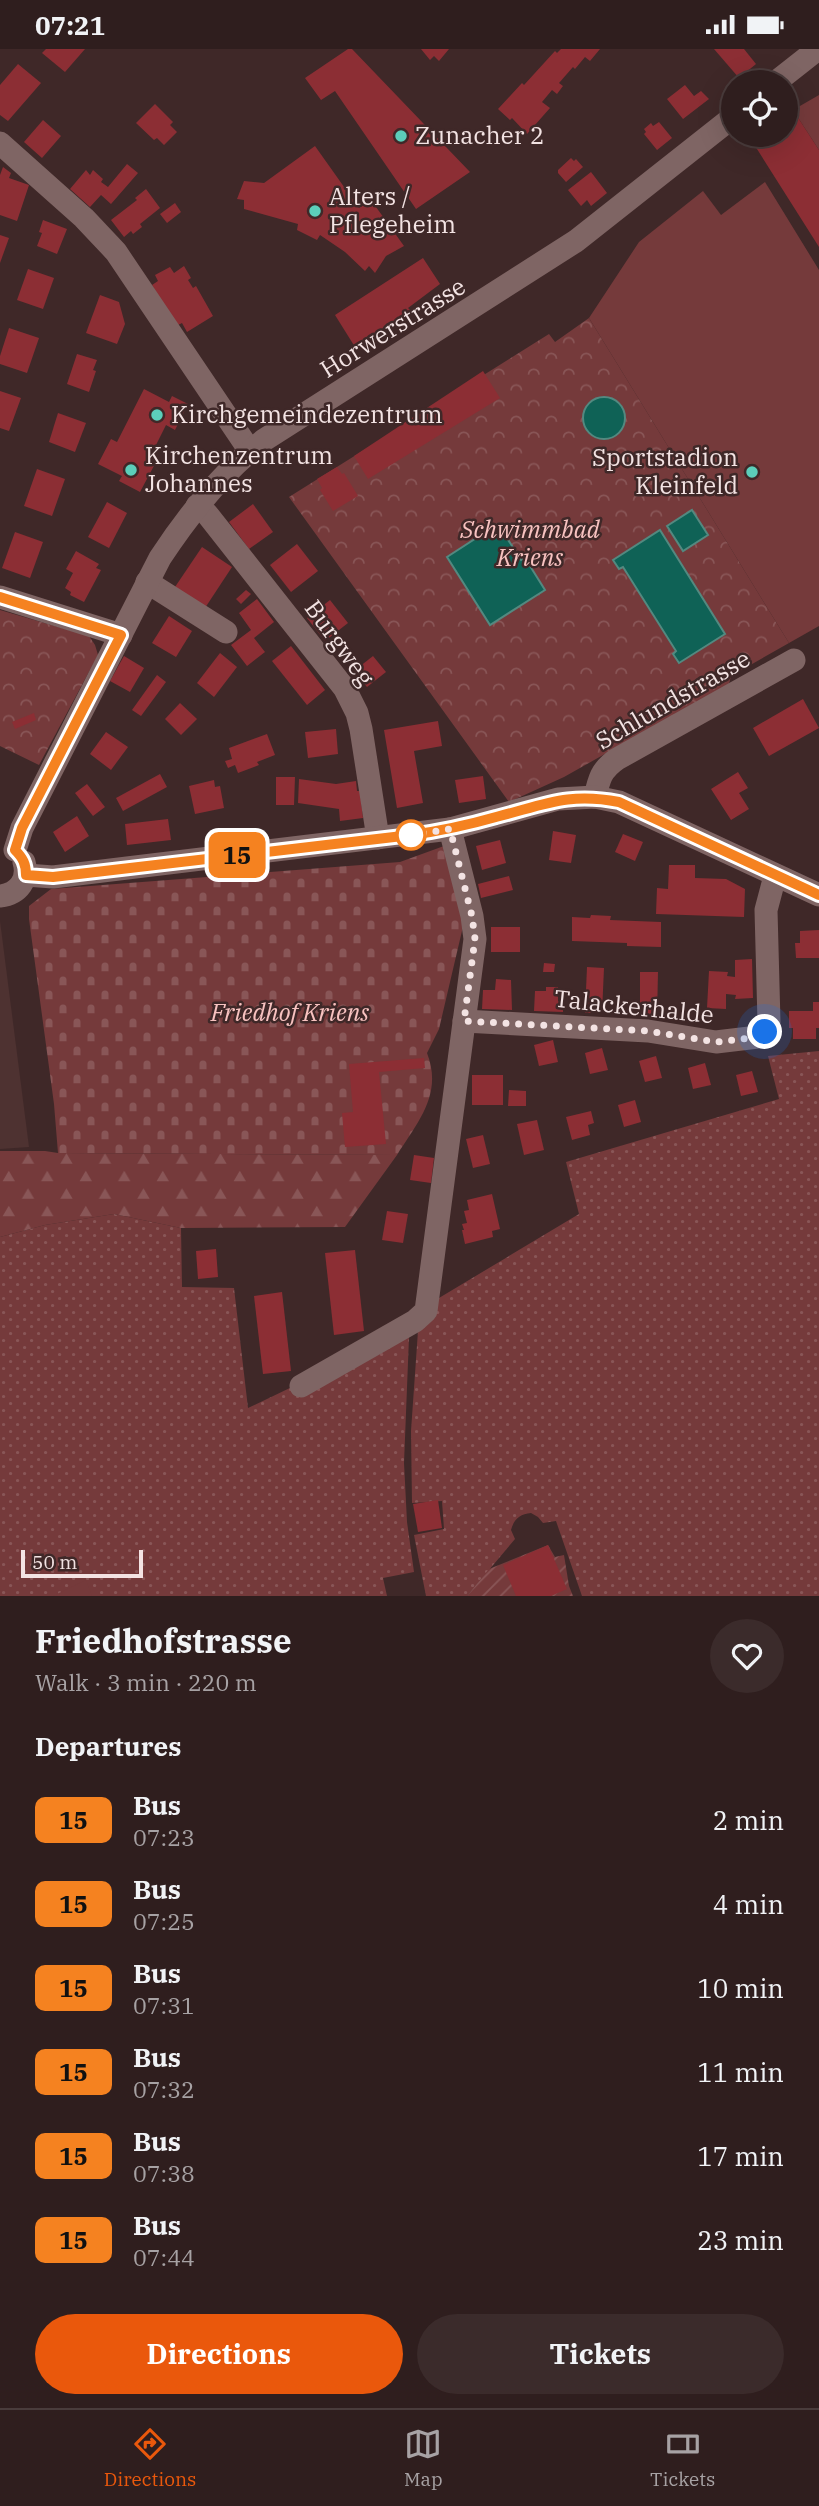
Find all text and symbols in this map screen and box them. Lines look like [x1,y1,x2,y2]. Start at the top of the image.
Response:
text: 07:21 [35,8,105,42]
map controls [721,70,798,147]
button: locate [721,70,798,147]
place label: Zunacher 2 [415,119,544,151]
marker: Zunacher 2 [393,128,409,144]
place label: Alters / Pflegeheim [329,180,456,240]
marker: Alters / Pflegeheim [307,203,323,219]
street label: Horwerstrasse [314,270,471,385]
place label: Kirchgemeindezentrum [171,398,443,430]
marker: Kirchgemeindezentrum [149,407,165,423]
place label: Kirchenzentrum Johannes [145,439,333,499]
place label: Sportstadion Kleinfeld [592,441,738,501]
marker: Kirchenzentrum Johannes [123,462,139,478]
marker: Sportstadion Kleinfeld [744,464,760,480]
park label: Schwimmbad Kriens [459,513,601,573]
street label: Burgweg [298,593,382,692]
street label: Schlundstrasse [589,642,756,756]
unlabelled marker [396,820,426,850]
line badge: 15 [205,832,268,878]
text: 15 [223,839,251,871]
street label: Talackerhalde [553,982,716,1030]
park label: Friedhof Kriens [210,996,369,1028]
your location [747,1014,782,1049]
scale bar [21,1547,144,1579]
text: 50 m [32,1550,77,1574]
text: Friedhofstrasse [35,1619,292,1662]
button: heart [710,1619,784,1693]
text: Walk · 3 min · 220 m [35,1667,257,1697]
text: Departures [35,1729,181,1763]
text: Bus [133,1788,181,1822]
text: 2 min [713,1803,784,1837]
text: 15 [59,1804,88,1836]
text: 07:23 [133,1822,195,1852]
text: Bus [133,1872,181,1906]
text: 4 min [713,1887,784,1921]
text: 15 [59,1888,88,1920]
text: 07:25 [133,1906,195,1936]
text: Bus [133,1956,181,1990]
text: 10 min [697,1971,784,2005]
text: 15 [59,1972,88,2004]
text: 07:31 [133,1990,195,2020]
text: Bus [133,2040,181,2074]
text: 11 min [697,2055,784,2089]
text: 15 [59,2056,88,2088]
text: 07:32 [133,2074,195,2104]
text: Bus [133,2124,181,2158]
text: 17 min [697,2139,784,2173]
text: 15 [59,2140,88,2172]
text: 07:38 [133,2158,195,2188]
text: Bus [133,2208,181,2242]
text: 23 min [697,2223,784,2257]
text: 15 [59,2224,88,2256]
text: 07:44 [133,2242,195,2272]
button: Directions [35,2314,403,2394]
button: Tickets [417,2314,784,2394]
tab: Directions [104,2425,196,2491]
tab: Map [404,2425,443,2491]
tab: Tickets [650,2425,715,2491]

